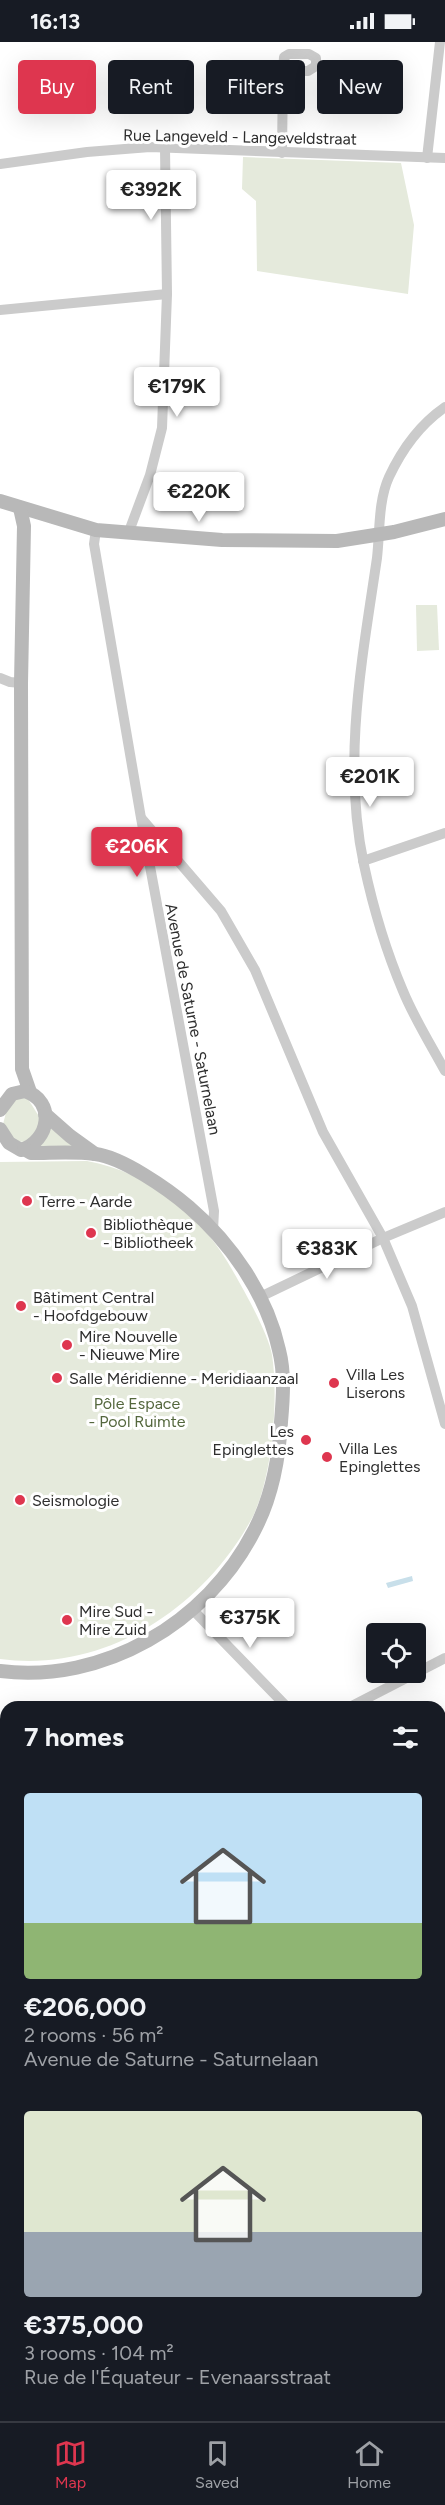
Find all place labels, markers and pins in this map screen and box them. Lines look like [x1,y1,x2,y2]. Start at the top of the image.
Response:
pin: €392K [109,170,193,221]
pin: €179K [135,367,219,418]
pin: €220K [157,472,241,523]
pin: €201K [328,757,412,808]
pin: €206K [95,827,179,878]
place label: Terre - Aarde [39,1192,132,1211]
marker: Terre - Aarde [20,1194,34,1208]
place label: Bibliothèque - Bibliotheek [103,1215,193,1252]
marker: Bibliothèque - Bibliotheek [84,1226,98,1240]
pin: €383K [285,1229,369,1280]
place label: Bâtiment Central - Hoofdgebouw [33,1288,154,1325]
marker: Bâtiment Central - Hoofdgebouw [14,1299,28,1313]
place label: Mire Nouvelle - Nieuwe Mire [79,1327,180,1364]
marker: Mire Nouvelle - Nieuwe Mire [60,1338,74,1352]
place label: Villa Les Liserons [346,1365,405,1402]
place label: Salle Méridienne - Meridiaanzaal [69,1369,299,1388]
marker: Salle Méridienne - Meridiaanzaal [50,1371,64,1385]
marker: Villa Les Liserons [327,1376,341,1390]
place label: Les Epinglettes [213,1422,294,1459]
marker: Les Epinglettes [299,1433,313,1447]
place label: Villa Les Epinglettes [339,1439,420,1476]
marker: Villa Les Epinglettes [320,1450,334,1464]
place label: Seismologie [32,1491,120,1510]
marker: Seismologie [13,1493,27,1507]
pin: €375K [208,1598,292,1649]
place label: Mire Sud - Mire Zuid [79,1602,153,1639]
marker: Mire Sud - Mire Zuid [60,1613,74,1627]

